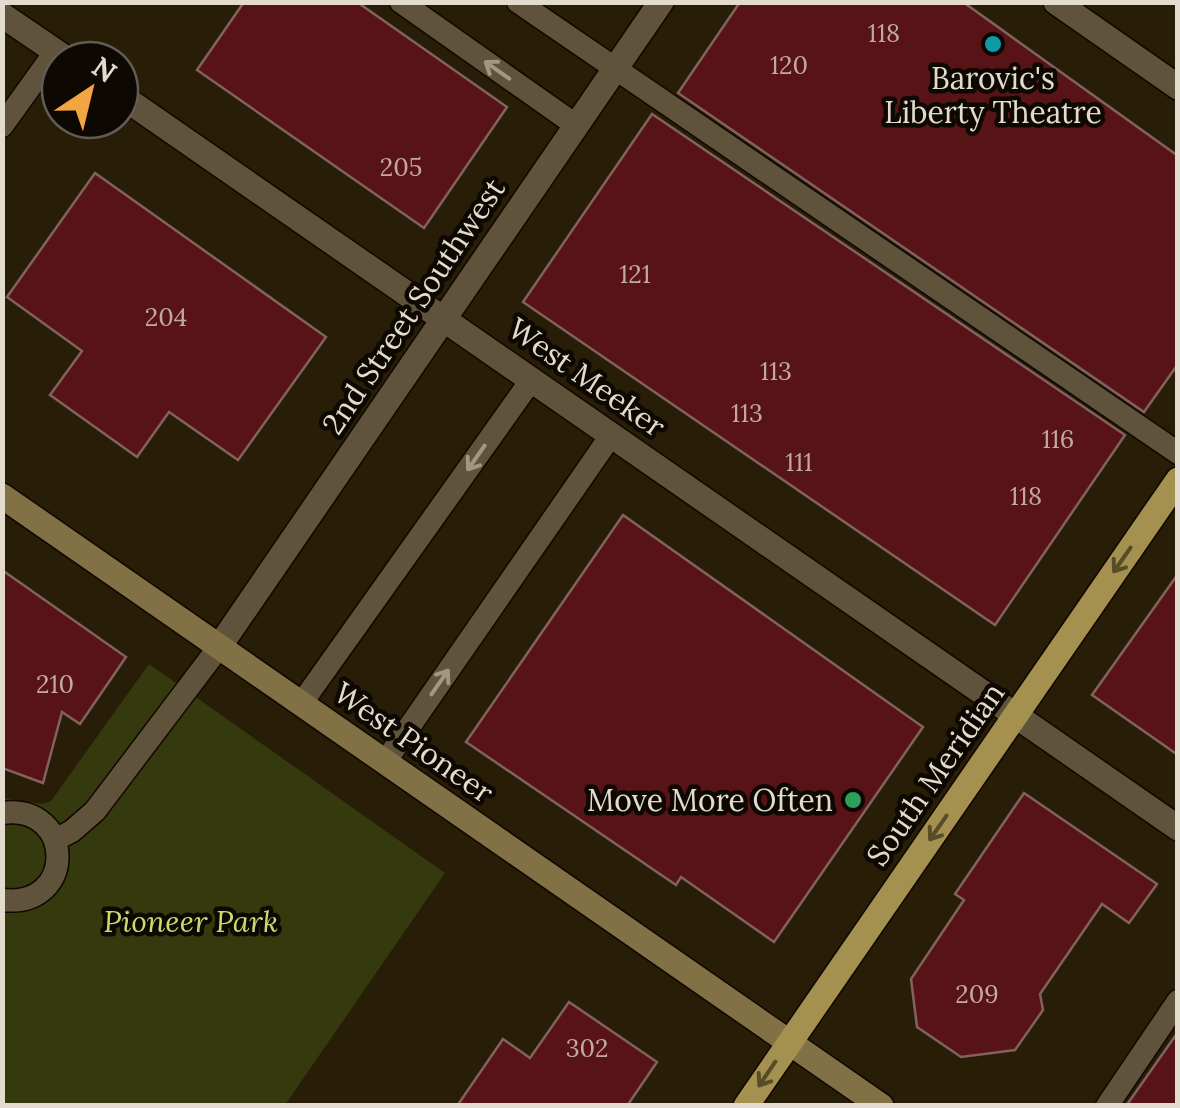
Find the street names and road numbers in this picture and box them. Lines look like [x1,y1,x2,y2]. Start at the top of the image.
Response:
street label: 2nd Street Southwest [313,171,513,441]
street label: West Meeker [501,309,673,445]
street label: West Pioneer [327,673,501,811]
street label: South Meridian [858,675,1012,873]

